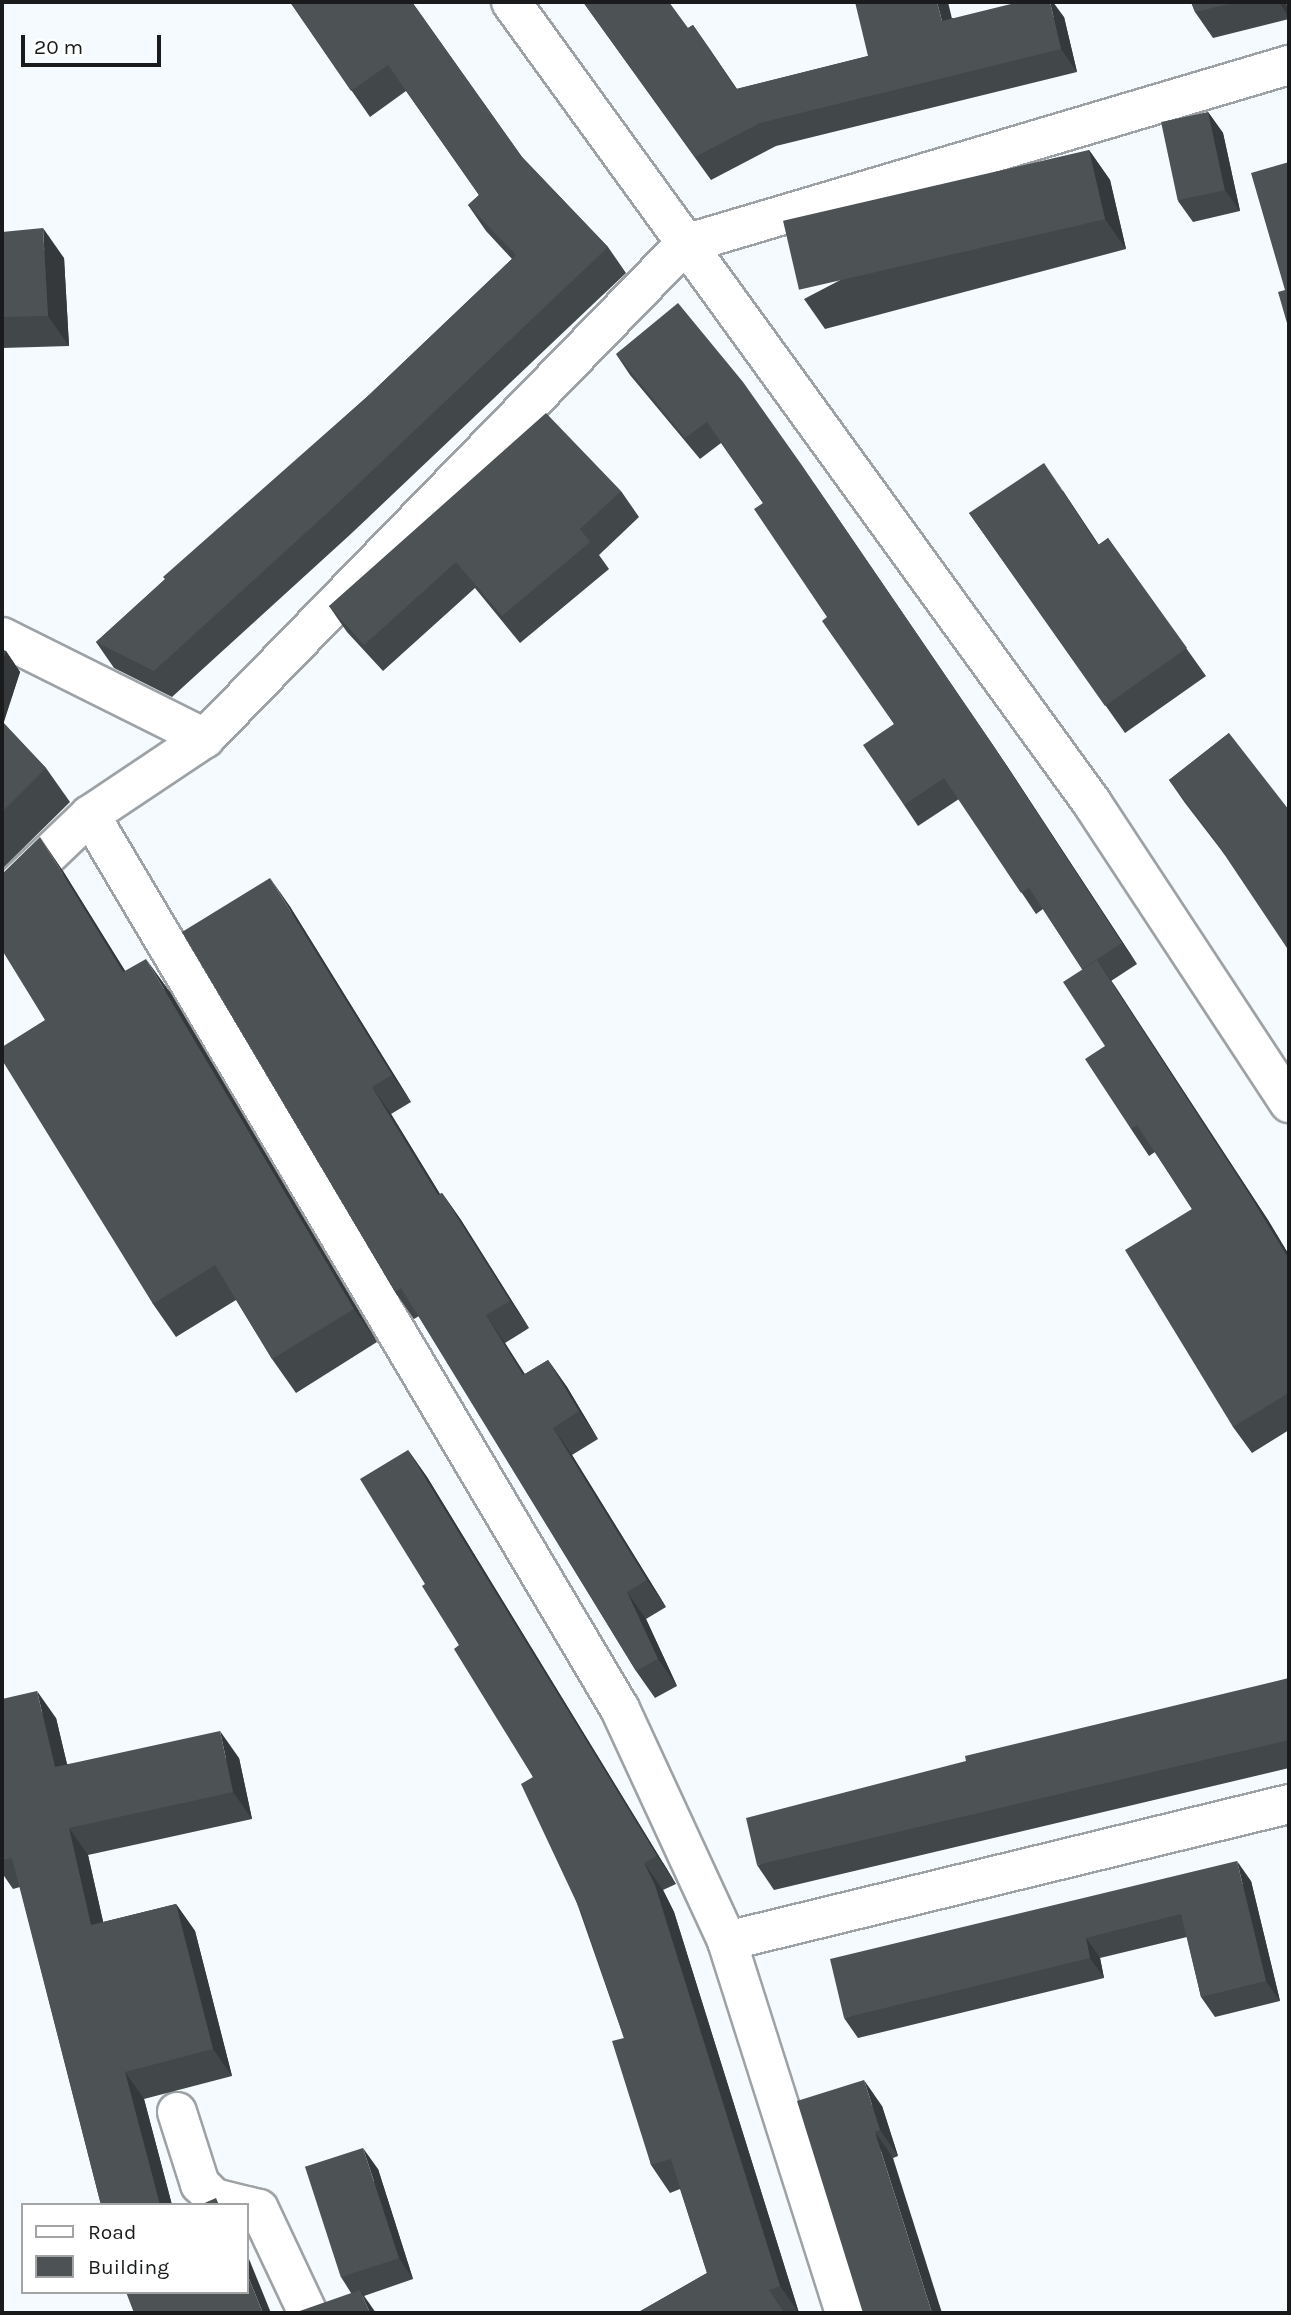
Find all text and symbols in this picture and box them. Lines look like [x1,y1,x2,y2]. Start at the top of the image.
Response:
scale bar [24,21,164,65]
text: 20 m [34,35,83,59]
legend [21,2203,248,2294]
text: Road [88,2220,136,2244]
text: Building [88,2255,169,2279]

